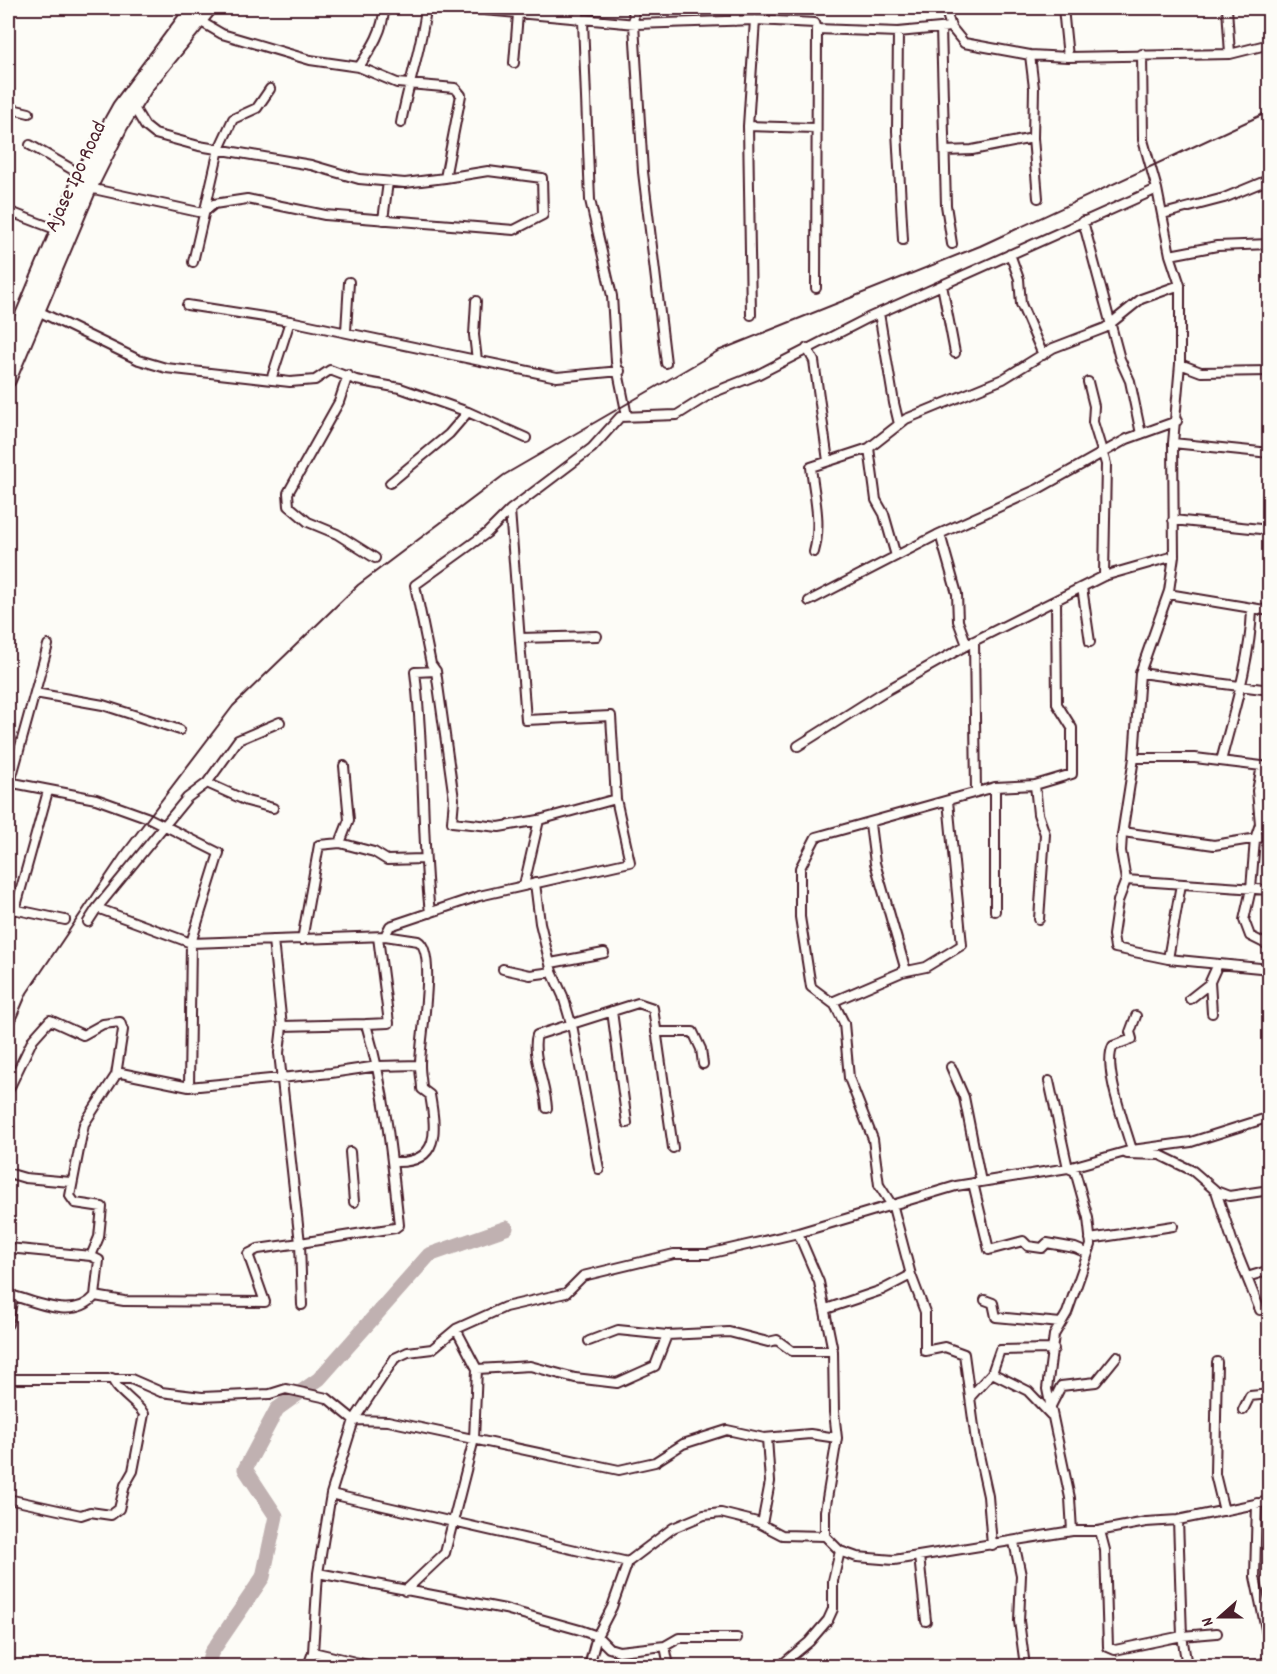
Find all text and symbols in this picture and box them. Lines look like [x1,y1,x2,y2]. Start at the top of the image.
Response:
street label: Ajase Ipo Road [38,117,116,238]
north arrow [1190,1587,1250,1647]
text: N [1196,1614,1220,1629]

